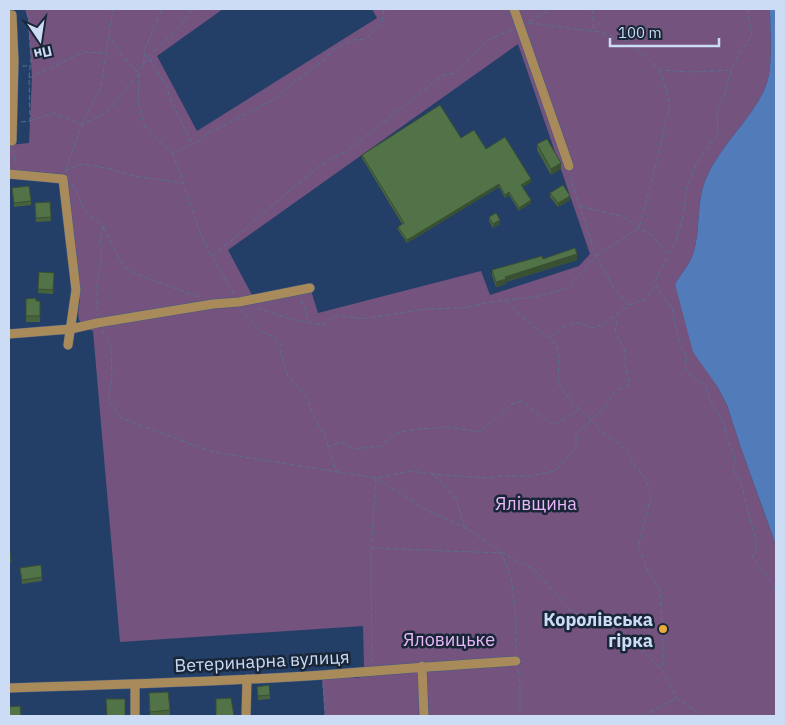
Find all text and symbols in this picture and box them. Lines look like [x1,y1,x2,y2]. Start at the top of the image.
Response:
north arrow [15,15,65,65]
scale bar [610,15,719,47]
text: 100 m [618,23,662,42]
text: Пн [32,42,54,64]
park label: Ялівщина [495,492,577,515]
place label: Королівська гірка [543,608,653,652]
marker: Королівська гірка [657,623,669,635]
park label: Яловицьке [403,628,495,651]
street label: Ветеринарна вулиця [174,645,350,677]

